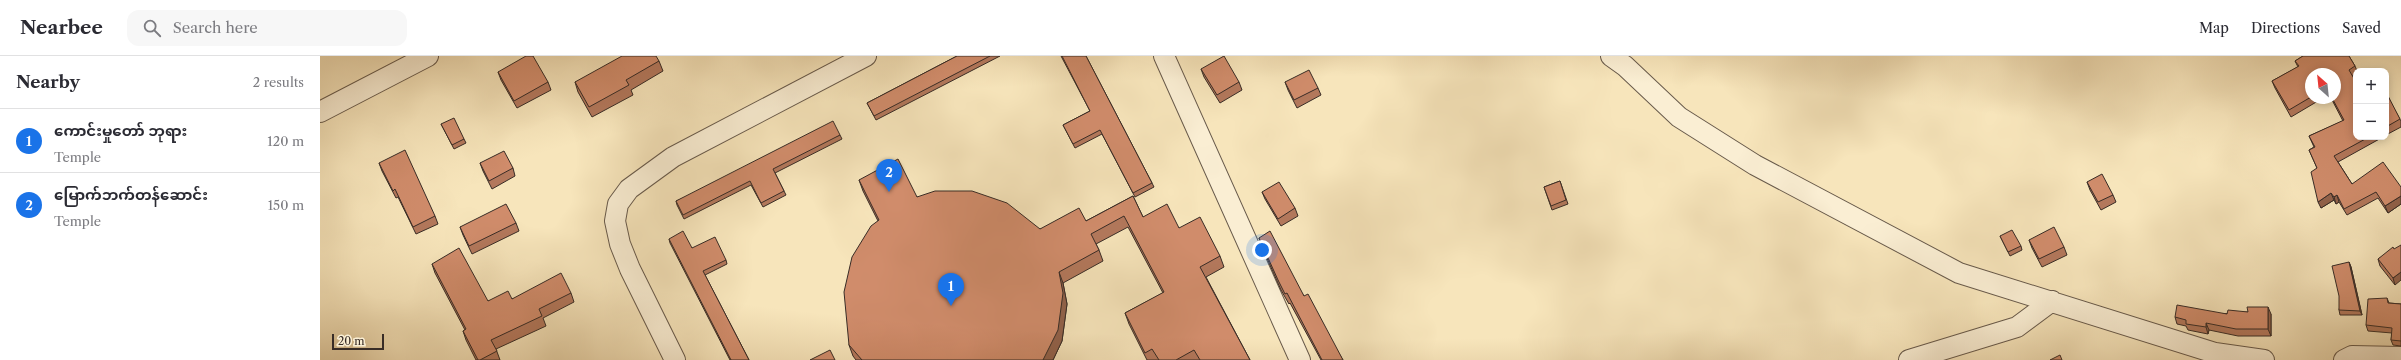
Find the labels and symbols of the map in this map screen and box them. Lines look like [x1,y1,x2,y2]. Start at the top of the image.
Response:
north arrow [2305,68,2341,104]
pin: 2 [876,159,902,192]
your location [1252,240,1272,260]
pin: 1 [938,273,964,306]
scale bar [332,332,384,351]

